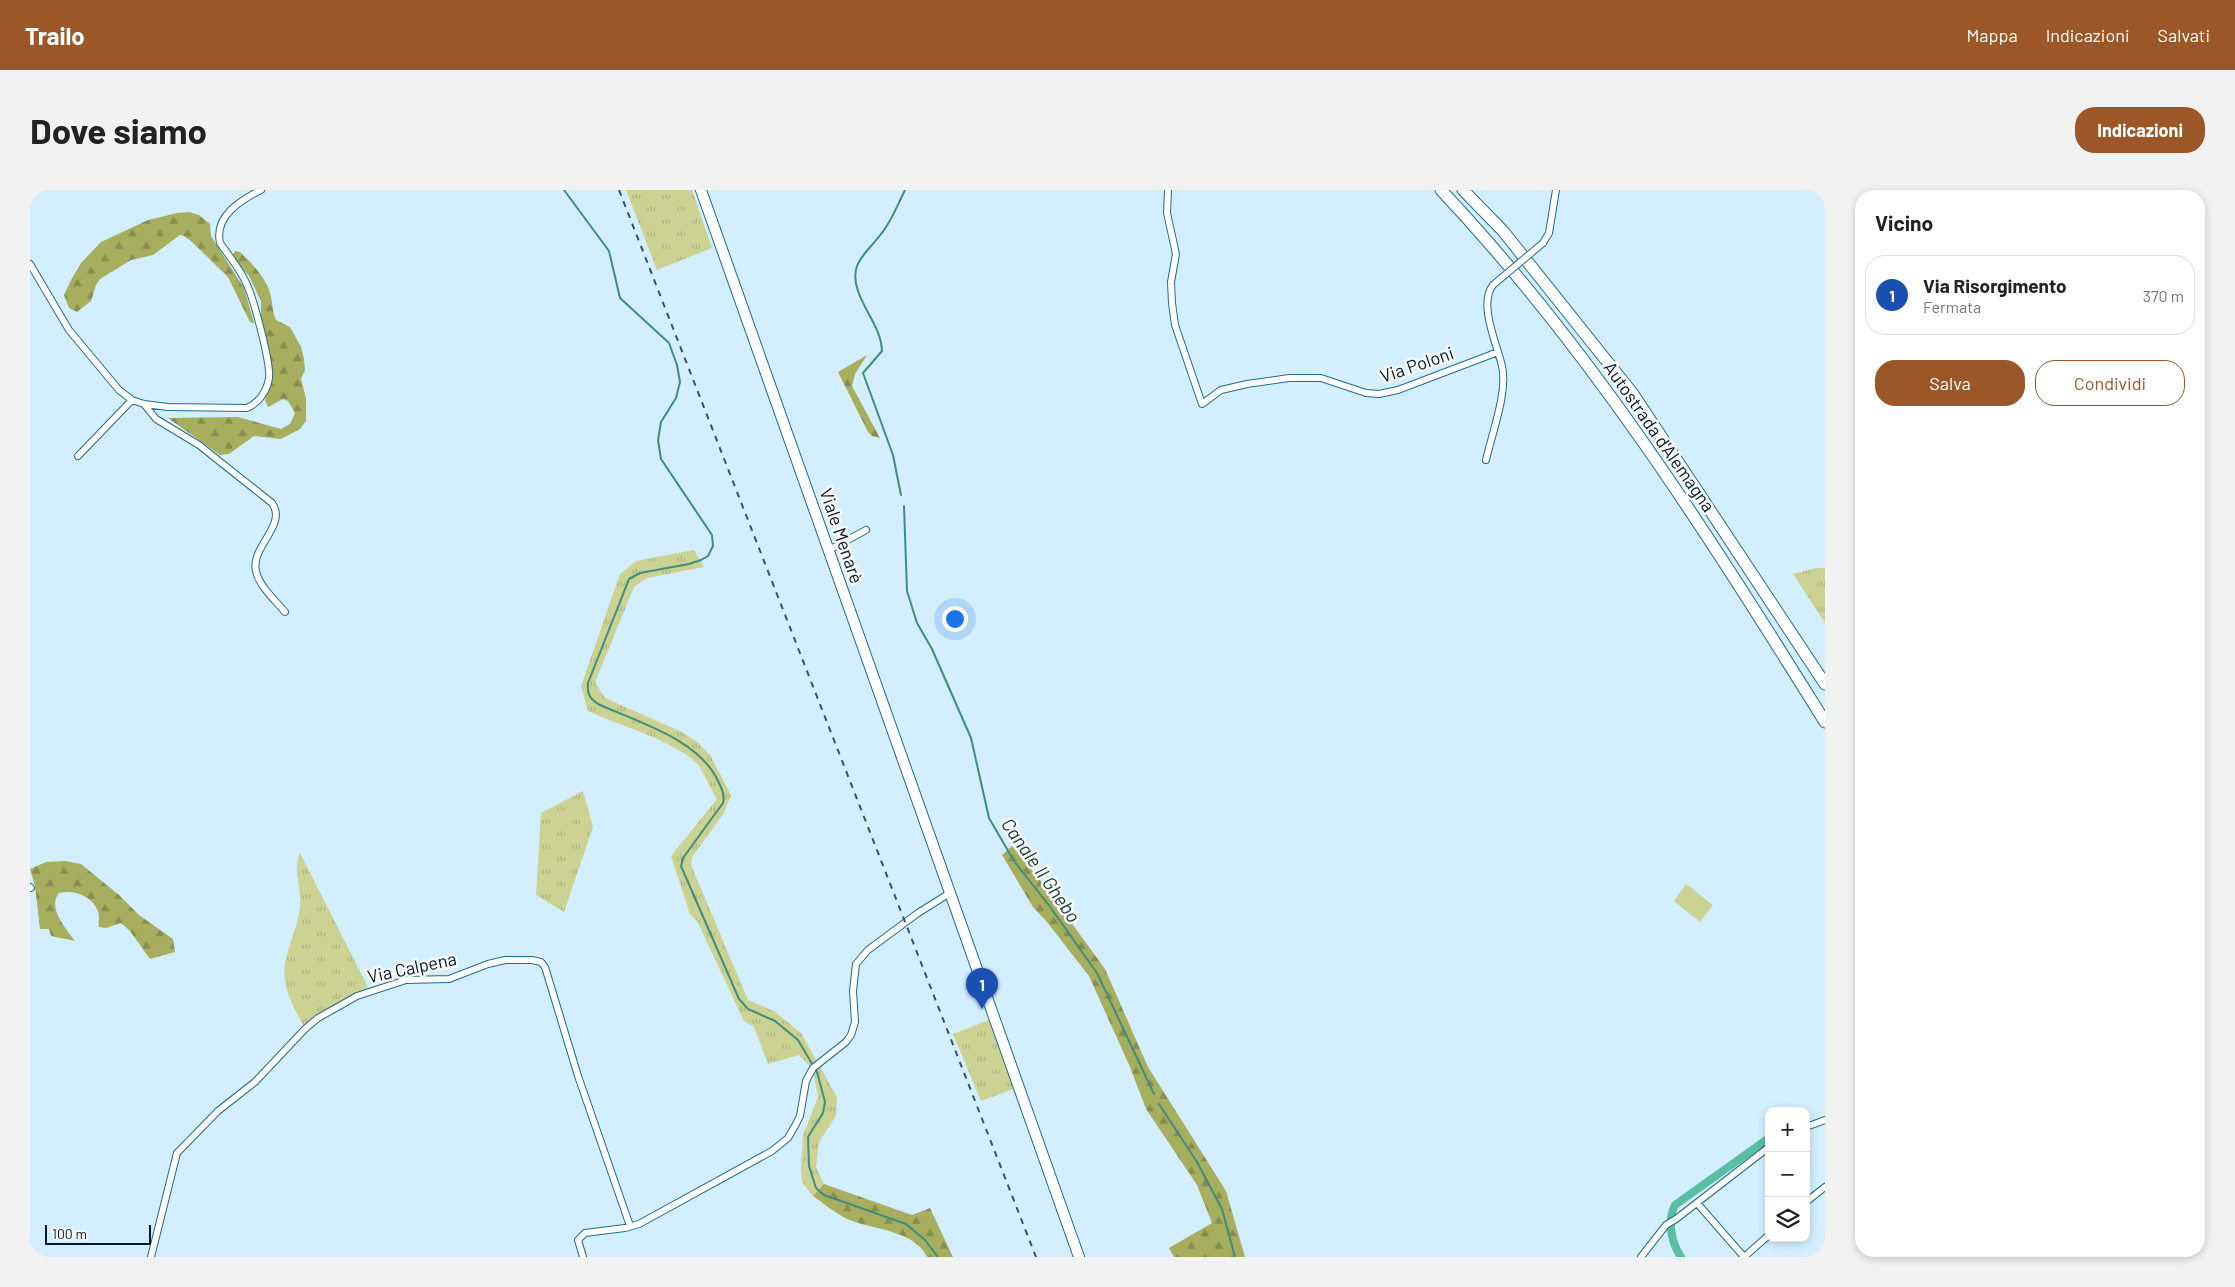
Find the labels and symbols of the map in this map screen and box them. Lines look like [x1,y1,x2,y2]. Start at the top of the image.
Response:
street label: Via Poloni [1377,341,1456,387]
street label: Autostrada d'Alemagna [1600,357,1720,516]
street label: Viale Menarè [815,485,868,586]
your location [942,606,968,632]
water label: Canale Il Ghebo [997,813,1086,926]
street label: Via Calpena [365,947,458,987]
pin: 1 [966,968,998,1009]
scale bar [45,1222,151,1245]

